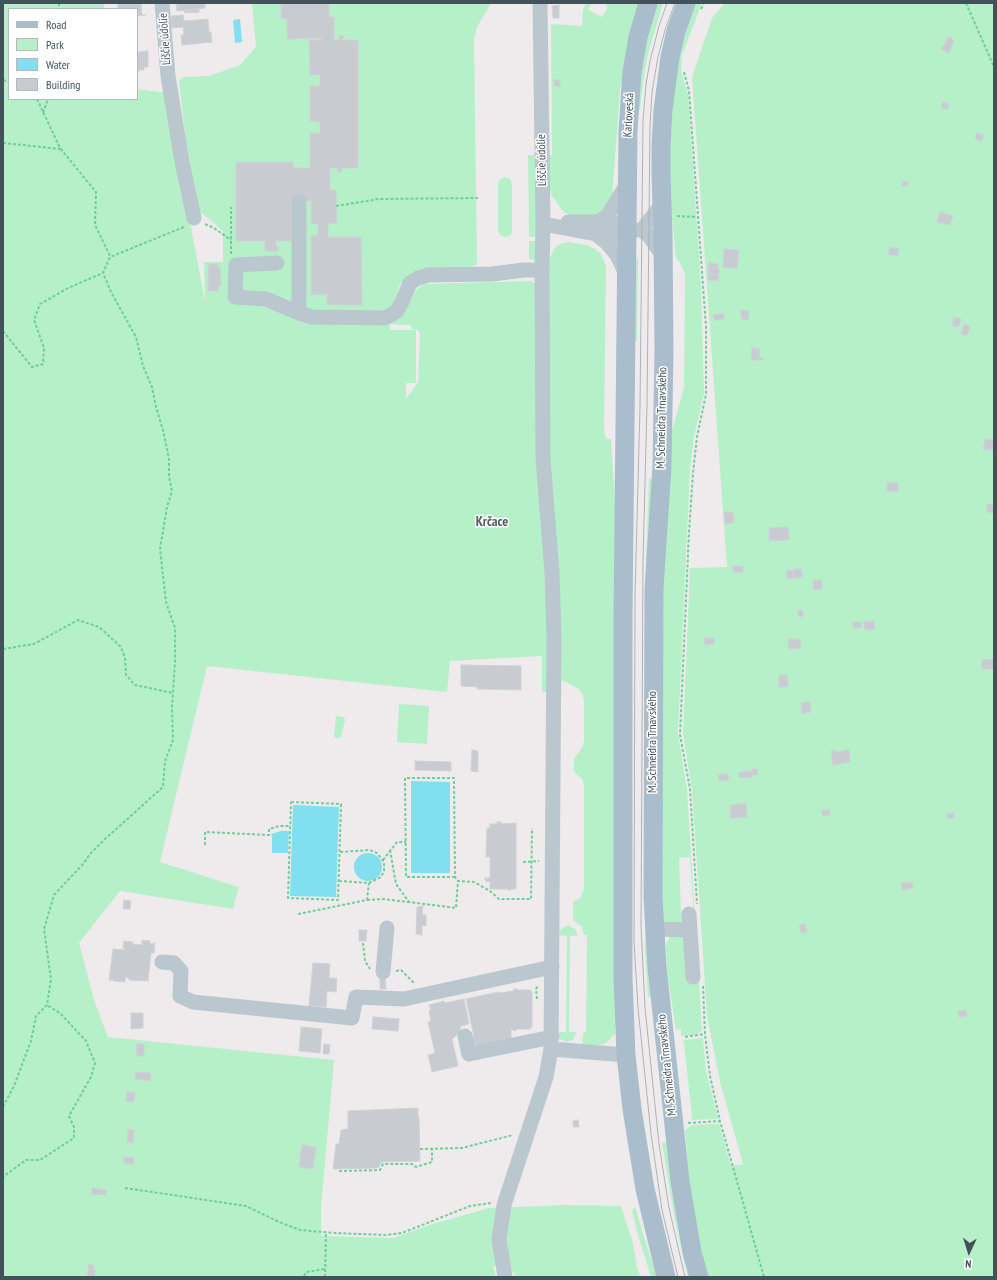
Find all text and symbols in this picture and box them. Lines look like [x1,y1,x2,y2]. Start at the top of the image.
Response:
legend [8,8,138,100]
street label: Líščie údolie [156,13,174,65]
text: Road [46,17,66,32]
text: Park [46,37,64,52]
text: Water [46,57,70,72]
text: Building [46,77,81,92]
street label: Karloveská [621,92,637,138]
street label: Líščie údolie [534,134,550,186]
street label: M. Schneidra Trnavského [654,367,670,469]
district label: Krčace [476,514,508,530]
street label: M. Schneidra Trnavského [646,691,660,793]
street label: M. Schneidra Trnavského [655,1014,679,1116]
north arrow [949,1232,989,1272]
text: N [965,1257,972,1271]

